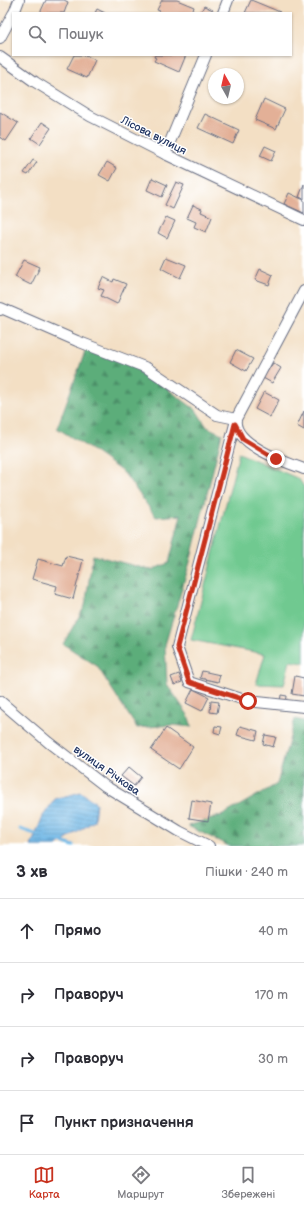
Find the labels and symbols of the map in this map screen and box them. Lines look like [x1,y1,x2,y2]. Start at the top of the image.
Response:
north arrow [208,68,244,104]
street label: Лісова вулиця [118,113,189,158]
route end [267,450,285,468]
route start [239,692,257,710]
street label: вулиця Річкова [71,743,143,798]

